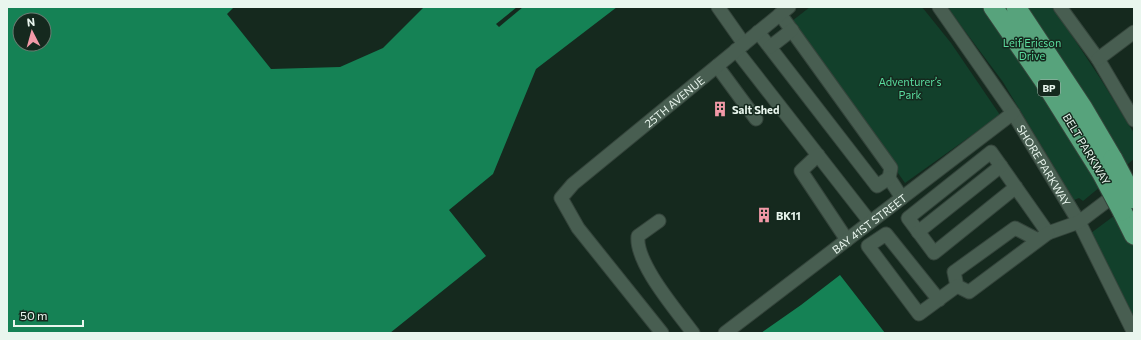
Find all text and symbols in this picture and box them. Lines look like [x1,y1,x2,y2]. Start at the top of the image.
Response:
north arrow [12,12,52,52]
text: N [26,15,36,28]
park label: Leif Ericson Drive [1003,36,1061,62]
street label: 25TH AVENUE [642,73,707,129]
park label: Adventurer’s Park [878,75,942,101]
road number: BP [1038,80,1060,96]
building icon: Salt Shed [711,100,729,118]
place label: Salt Shed [732,103,779,116]
street label: BELT PARKWAY [1061,111,1113,187]
street label: SHORE PARKWAY [1015,122,1074,208]
street label: BAY 41ST STREET [829,191,909,256]
building icon: BK11 [755,206,773,224]
place label: BK11 [776,209,801,222]
scale bar [14,302,83,328]
text: 50 m [20,308,48,322]

